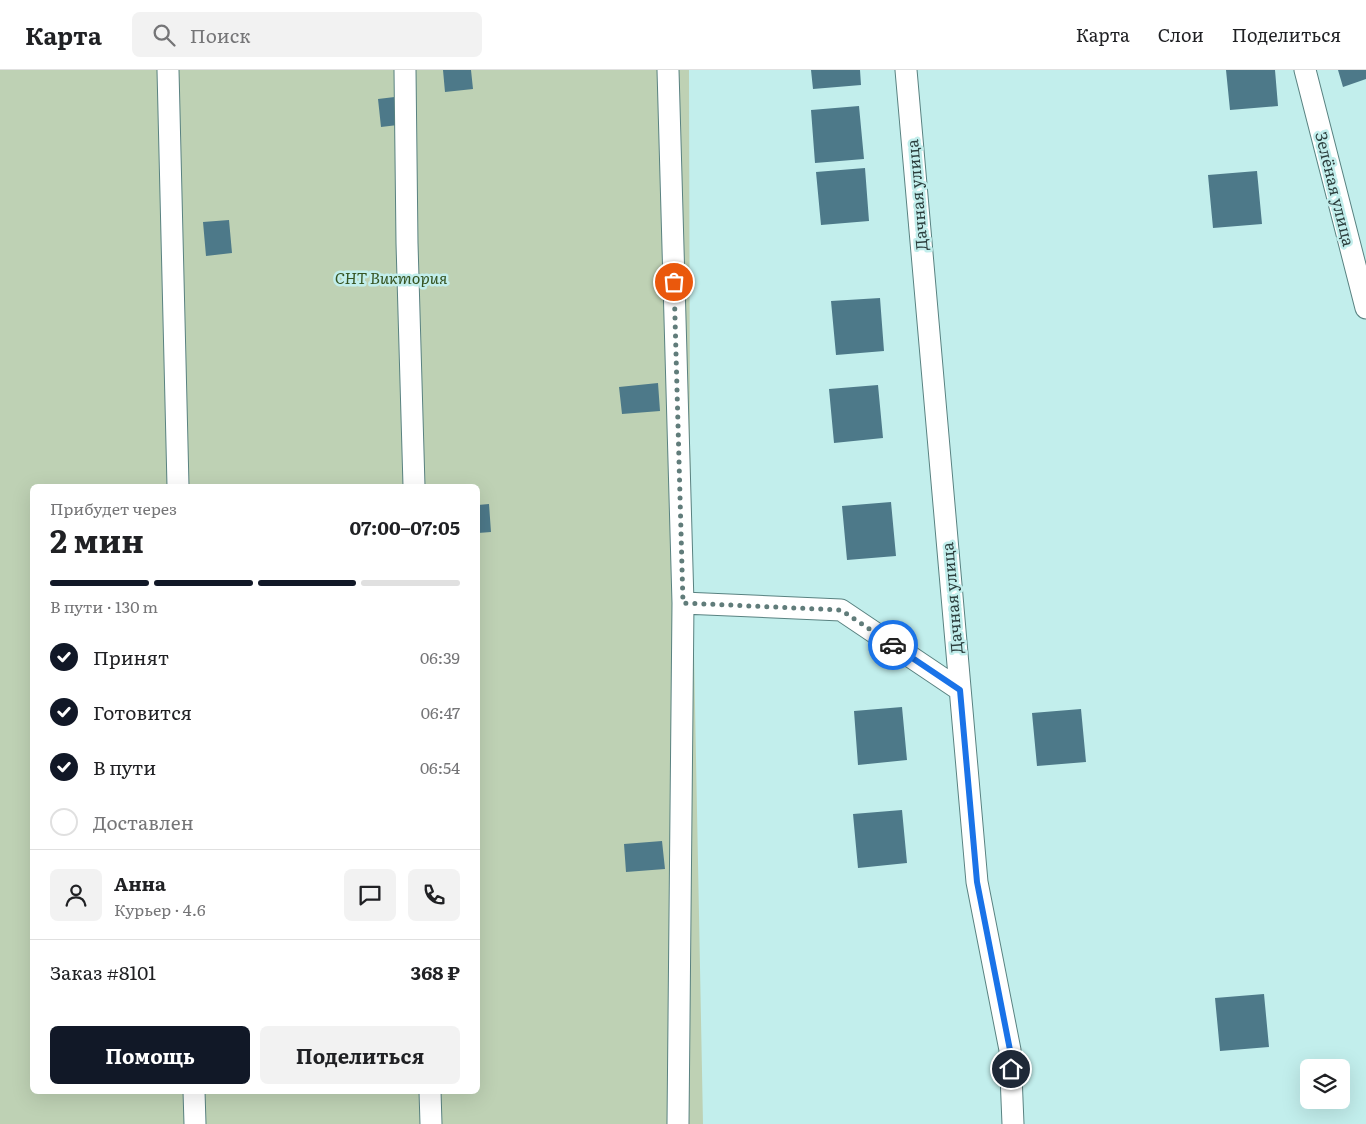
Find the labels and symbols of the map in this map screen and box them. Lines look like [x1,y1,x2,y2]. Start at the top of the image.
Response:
street label: Зелёная улица [1310,129,1362,249]
street label: Дачная улица [899,138,933,252]
pin [653,261,695,303]
park label: СНТ Виктория [335,265,448,289]
street label: Дачная улица [934,541,968,655]
courier [868,620,918,670]
pin [990,1048,1032,1090]

